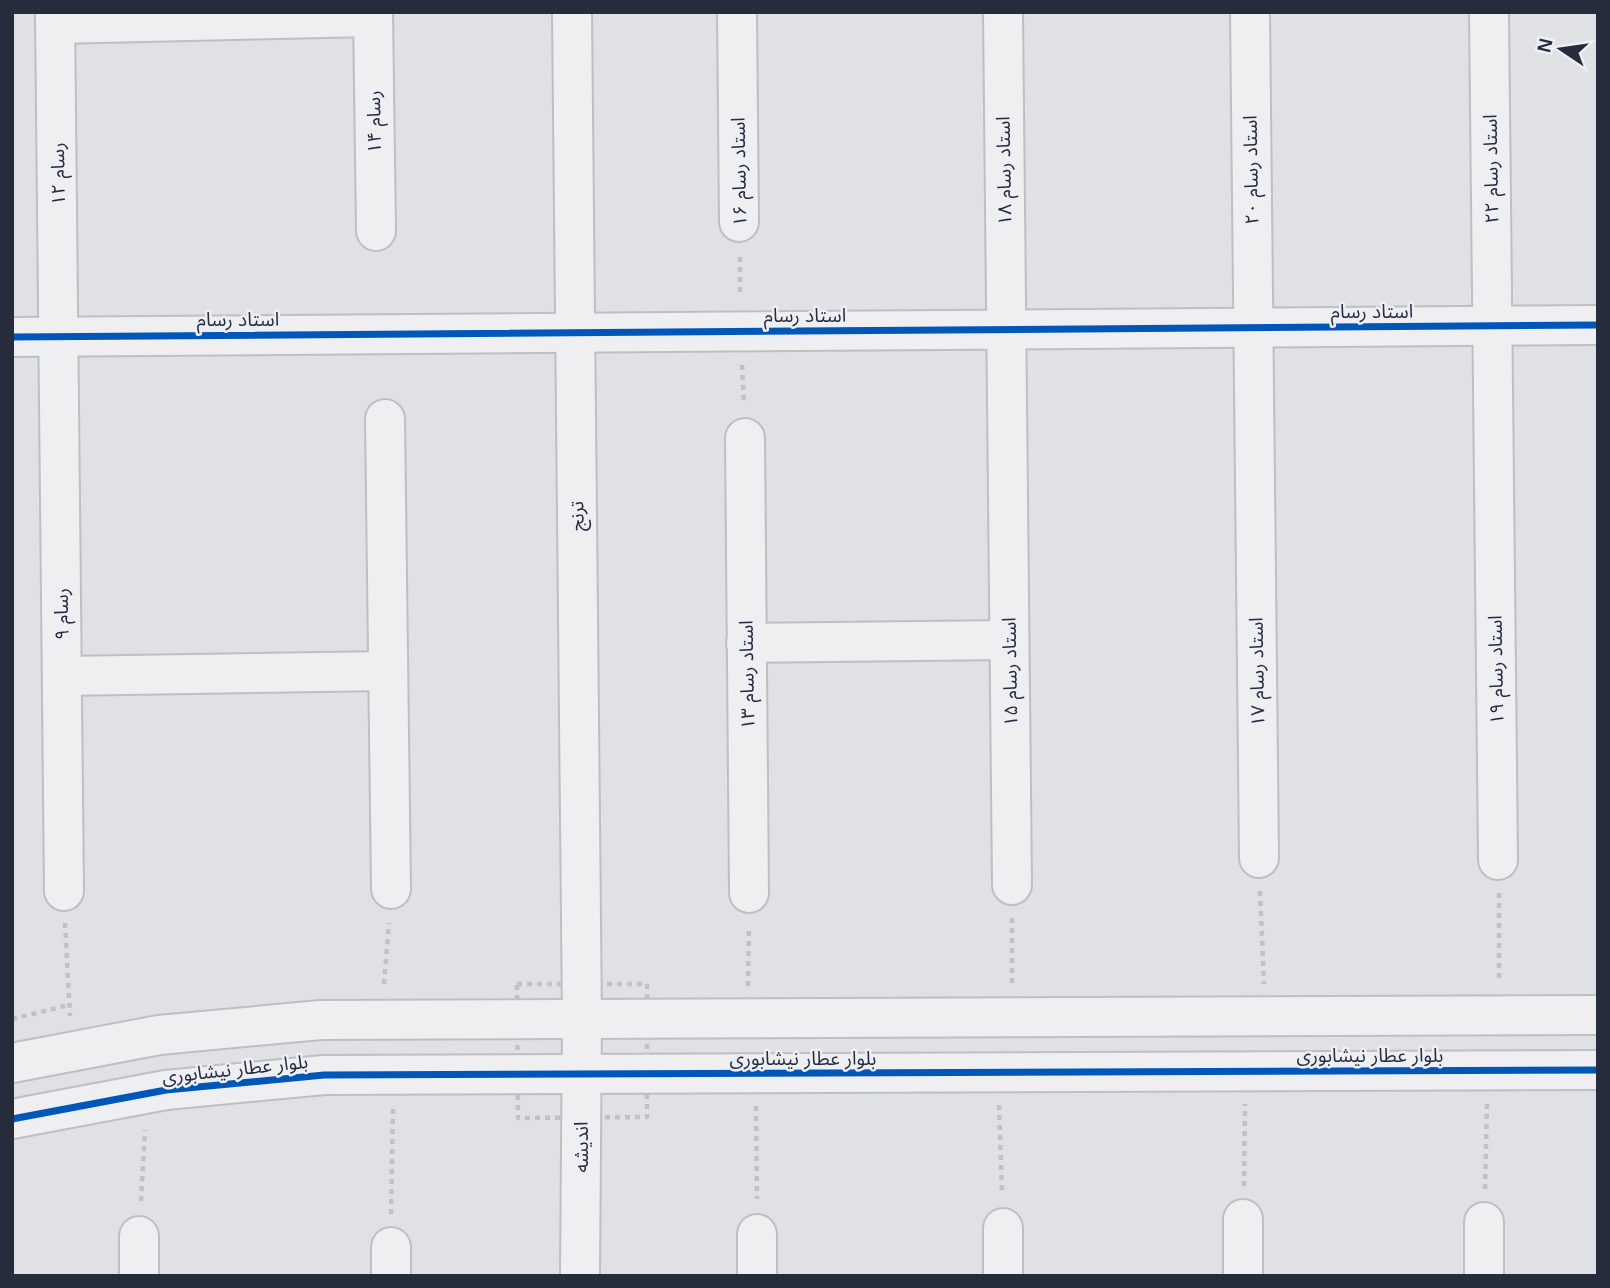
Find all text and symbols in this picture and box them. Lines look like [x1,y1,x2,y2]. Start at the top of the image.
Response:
north arrow [1526,14,1596,84]
text: N [1533,36,1557,54]
street label: رسام ۱۴ [363,90,389,154]
street label: استاد رسام ۲۲ [1480,114,1506,224]
street label: استاد رسام ۲۰ [1240,115,1266,225]
street label: استاد رسام ۱۸ [993,116,1019,226]
street label: استاد رسام ۱۶ [728,117,754,227]
street label: رسام ۱۲ [47,142,73,206]
street label: استاد رسام [1331,301,1413,326]
street label: استاد رسام [764,305,846,330]
street label: استاد رسام [197,309,279,334]
street label: ترنج [566,501,592,531]
street label: رسام ۹ [51,588,76,640]
street label: استاد رسام ۱۹ [1485,615,1511,725]
street label: استاد رسام ۱۵ [999,617,1025,727]
street label: استاد رسام ۱۷ [1246,617,1272,727]
street label: استاد رسام ۱۳ [736,620,762,730]
street label: بلوار عطار نیشابوری [1297,1045,1443,1067]
street label: بلوار عطار نیشابوری [730,1048,876,1070]
street label: بلوار عطار نیشابوری [161,1051,309,1088]
street label: اندیشه [571,1122,592,1172]

